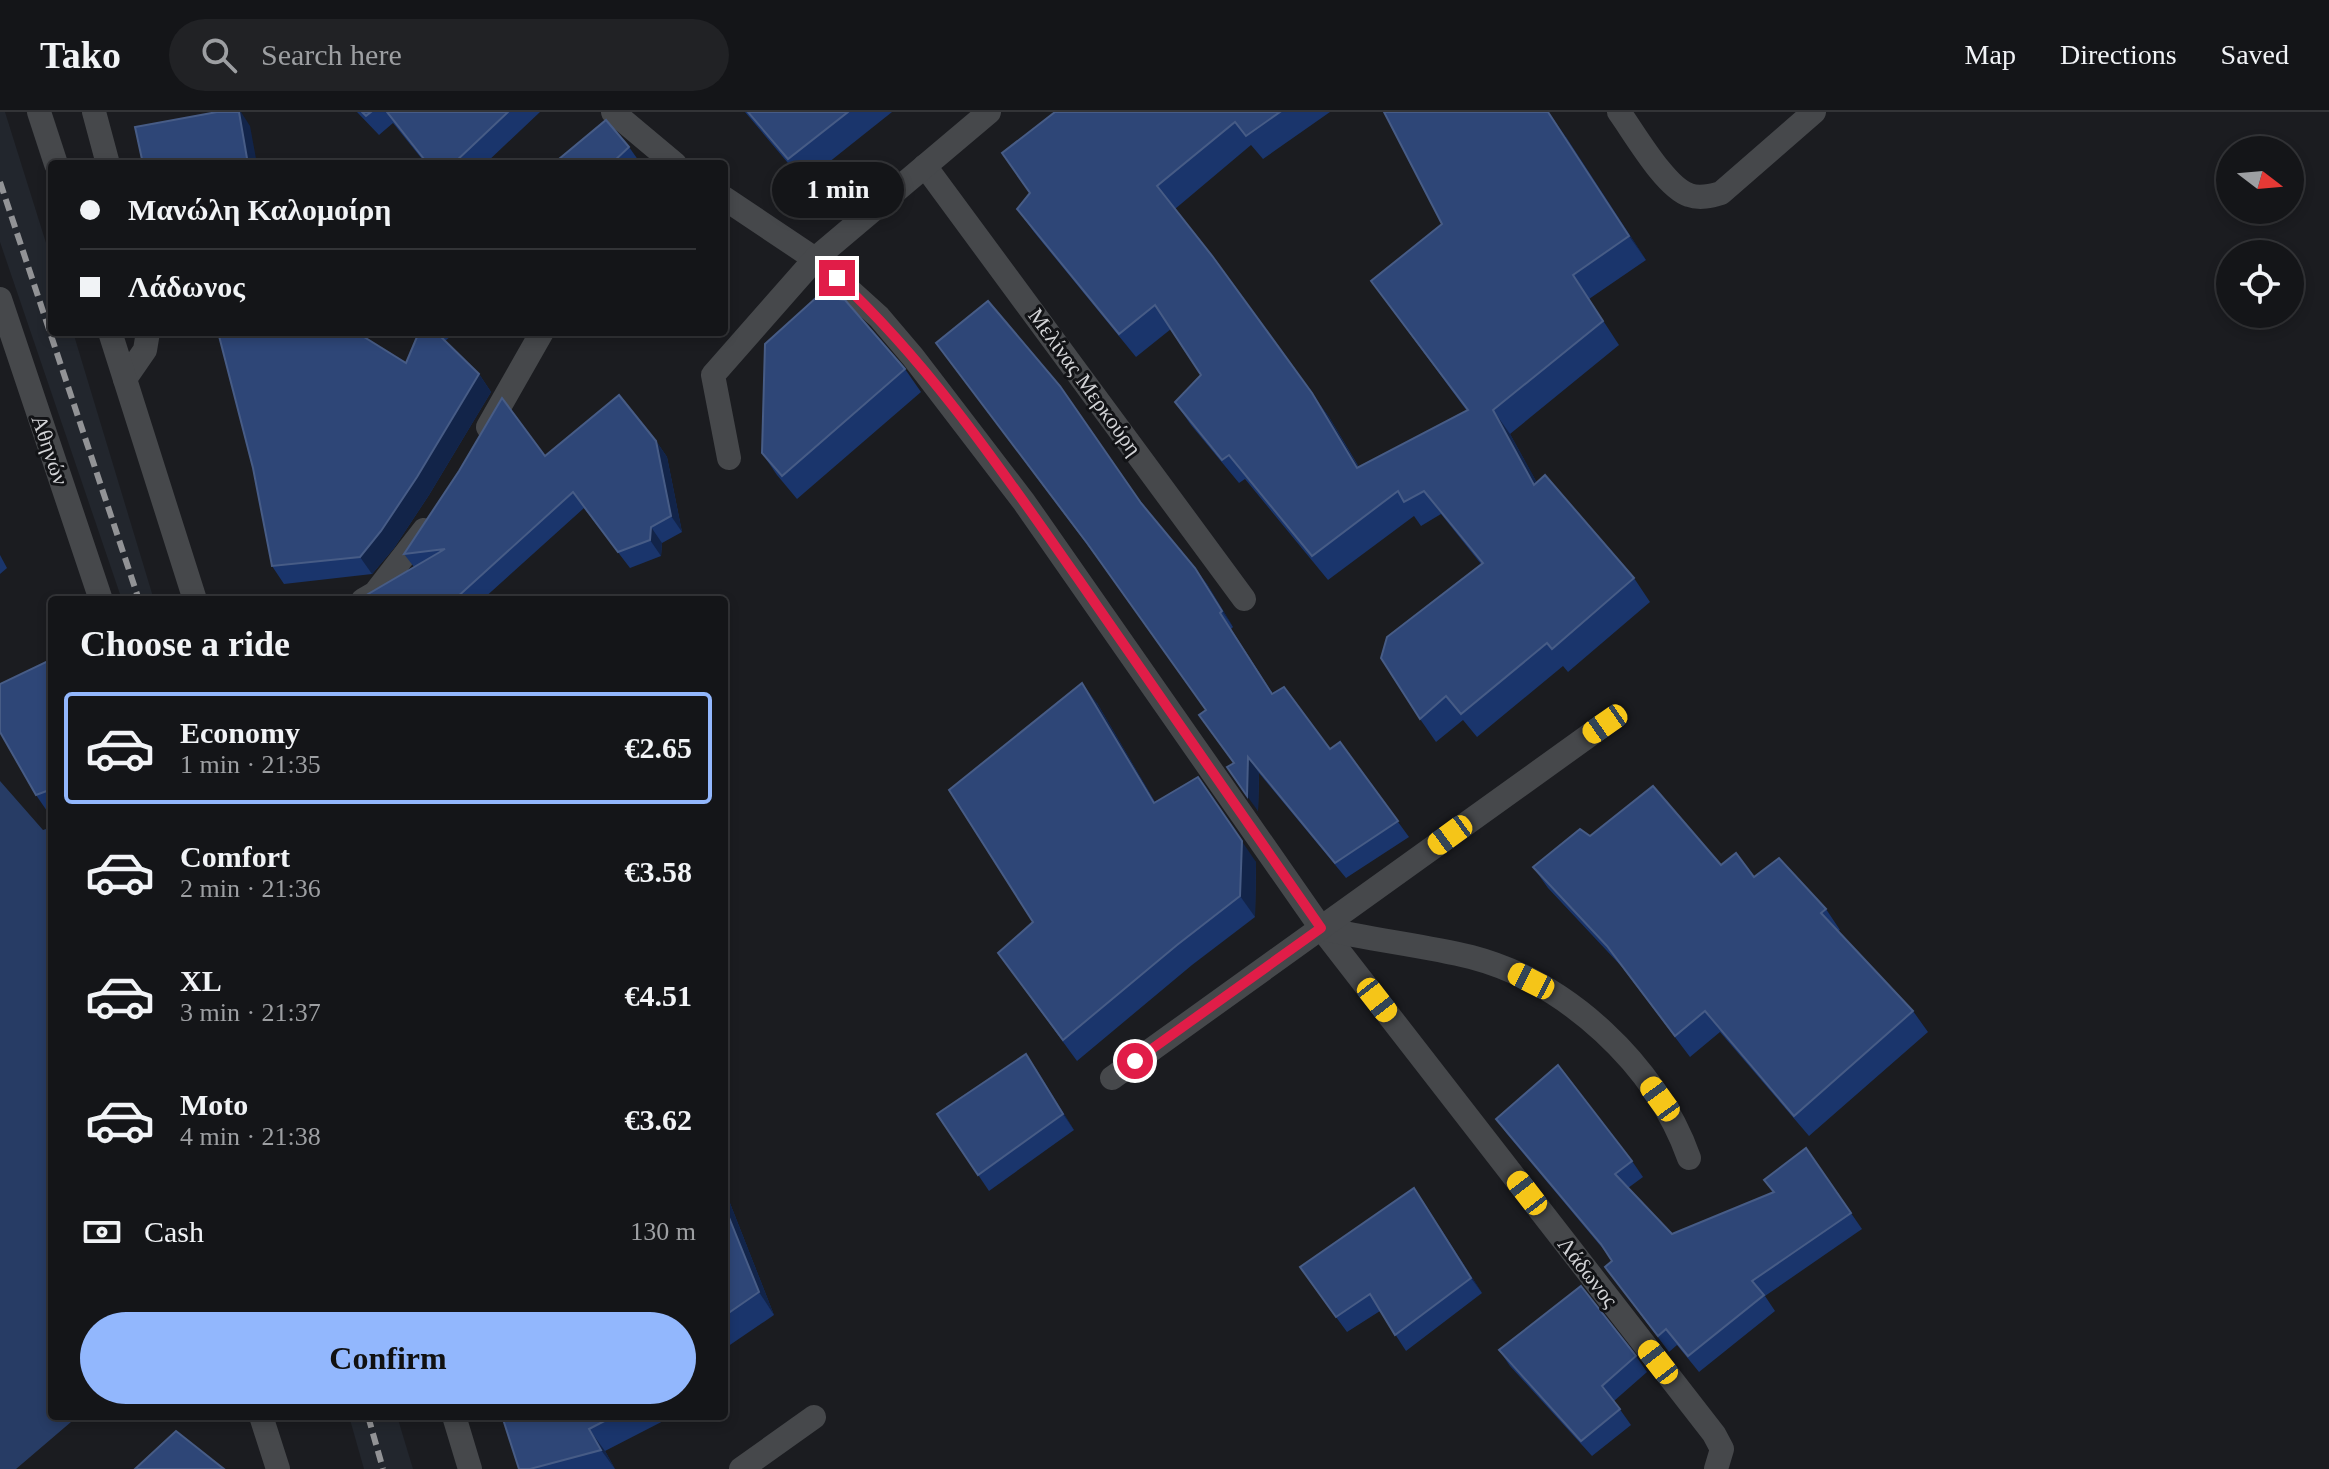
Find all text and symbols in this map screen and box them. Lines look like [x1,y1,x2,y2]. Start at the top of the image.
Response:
search box [169,19,729,91]
icon: search [197,33,241,77]
text: Tako [40,34,121,76]
text: Search here [261,38,402,71]
text: Map [1965,39,2016,70]
text: Directions [2060,39,2177,70]
text: Saved [2221,39,2289,70]
north arrow [2216,136,2304,224]
map controls [2216,136,2304,328]
callout: 1 min [771,162,903,218]
text: 1 min [807,175,869,204]
text: Μανώλη Καλομοίρη [128,193,391,226]
button: locate [2216,240,2304,328]
route end [819,260,855,296]
text: Λάδωνος [128,270,245,303]
street label: Μελίνας Μερκούρη [1023,304,1147,460]
street label: Αθηνών [26,412,74,488]
text: Choose a ride [80,624,290,664]
car [1578,700,1632,748]
icon: car [84,712,156,784]
text: Economy [180,716,300,749]
text: €2.65 [625,731,692,764]
text: 1 min · 21:35 [180,750,321,779]
car [1424,811,1476,859]
icon: car [84,836,156,908]
text: Comfort [180,840,290,873]
text: €3.58 [625,855,692,888]
text: 2 min · 21:36 [180,874,321,903]
car [1504,959,1558,1003]
icon: car [84,960,156,1032]
text: XL [180,964,222,997]
car [1353,974,1401,1026]
text: €4.51 [625,979,692,1012]
text: 3 min · 21:37 [180,998,321,1027]
route start [1117,1043,1153,1079]
car [1636,1073,1684,1125]
icon: car [84,1084,156,1156]
text: Moto [180,1088,248,1121]
text: €3.62 [625,1103,692,1136]
text: 4 min · 21:38 [180,1122,321,1151]
car [1503,1167,1551,1219]
icon: cash [80,1210,124,1254]
text: Cash [144,1215,204,1248]
text: 130 m [630,1217,696,1246]
street label: Λάδωνος [1553,1232,1623,1312]
button: Confirm [80,1312,696,1404]
car [1634,1336,1682,1388]

